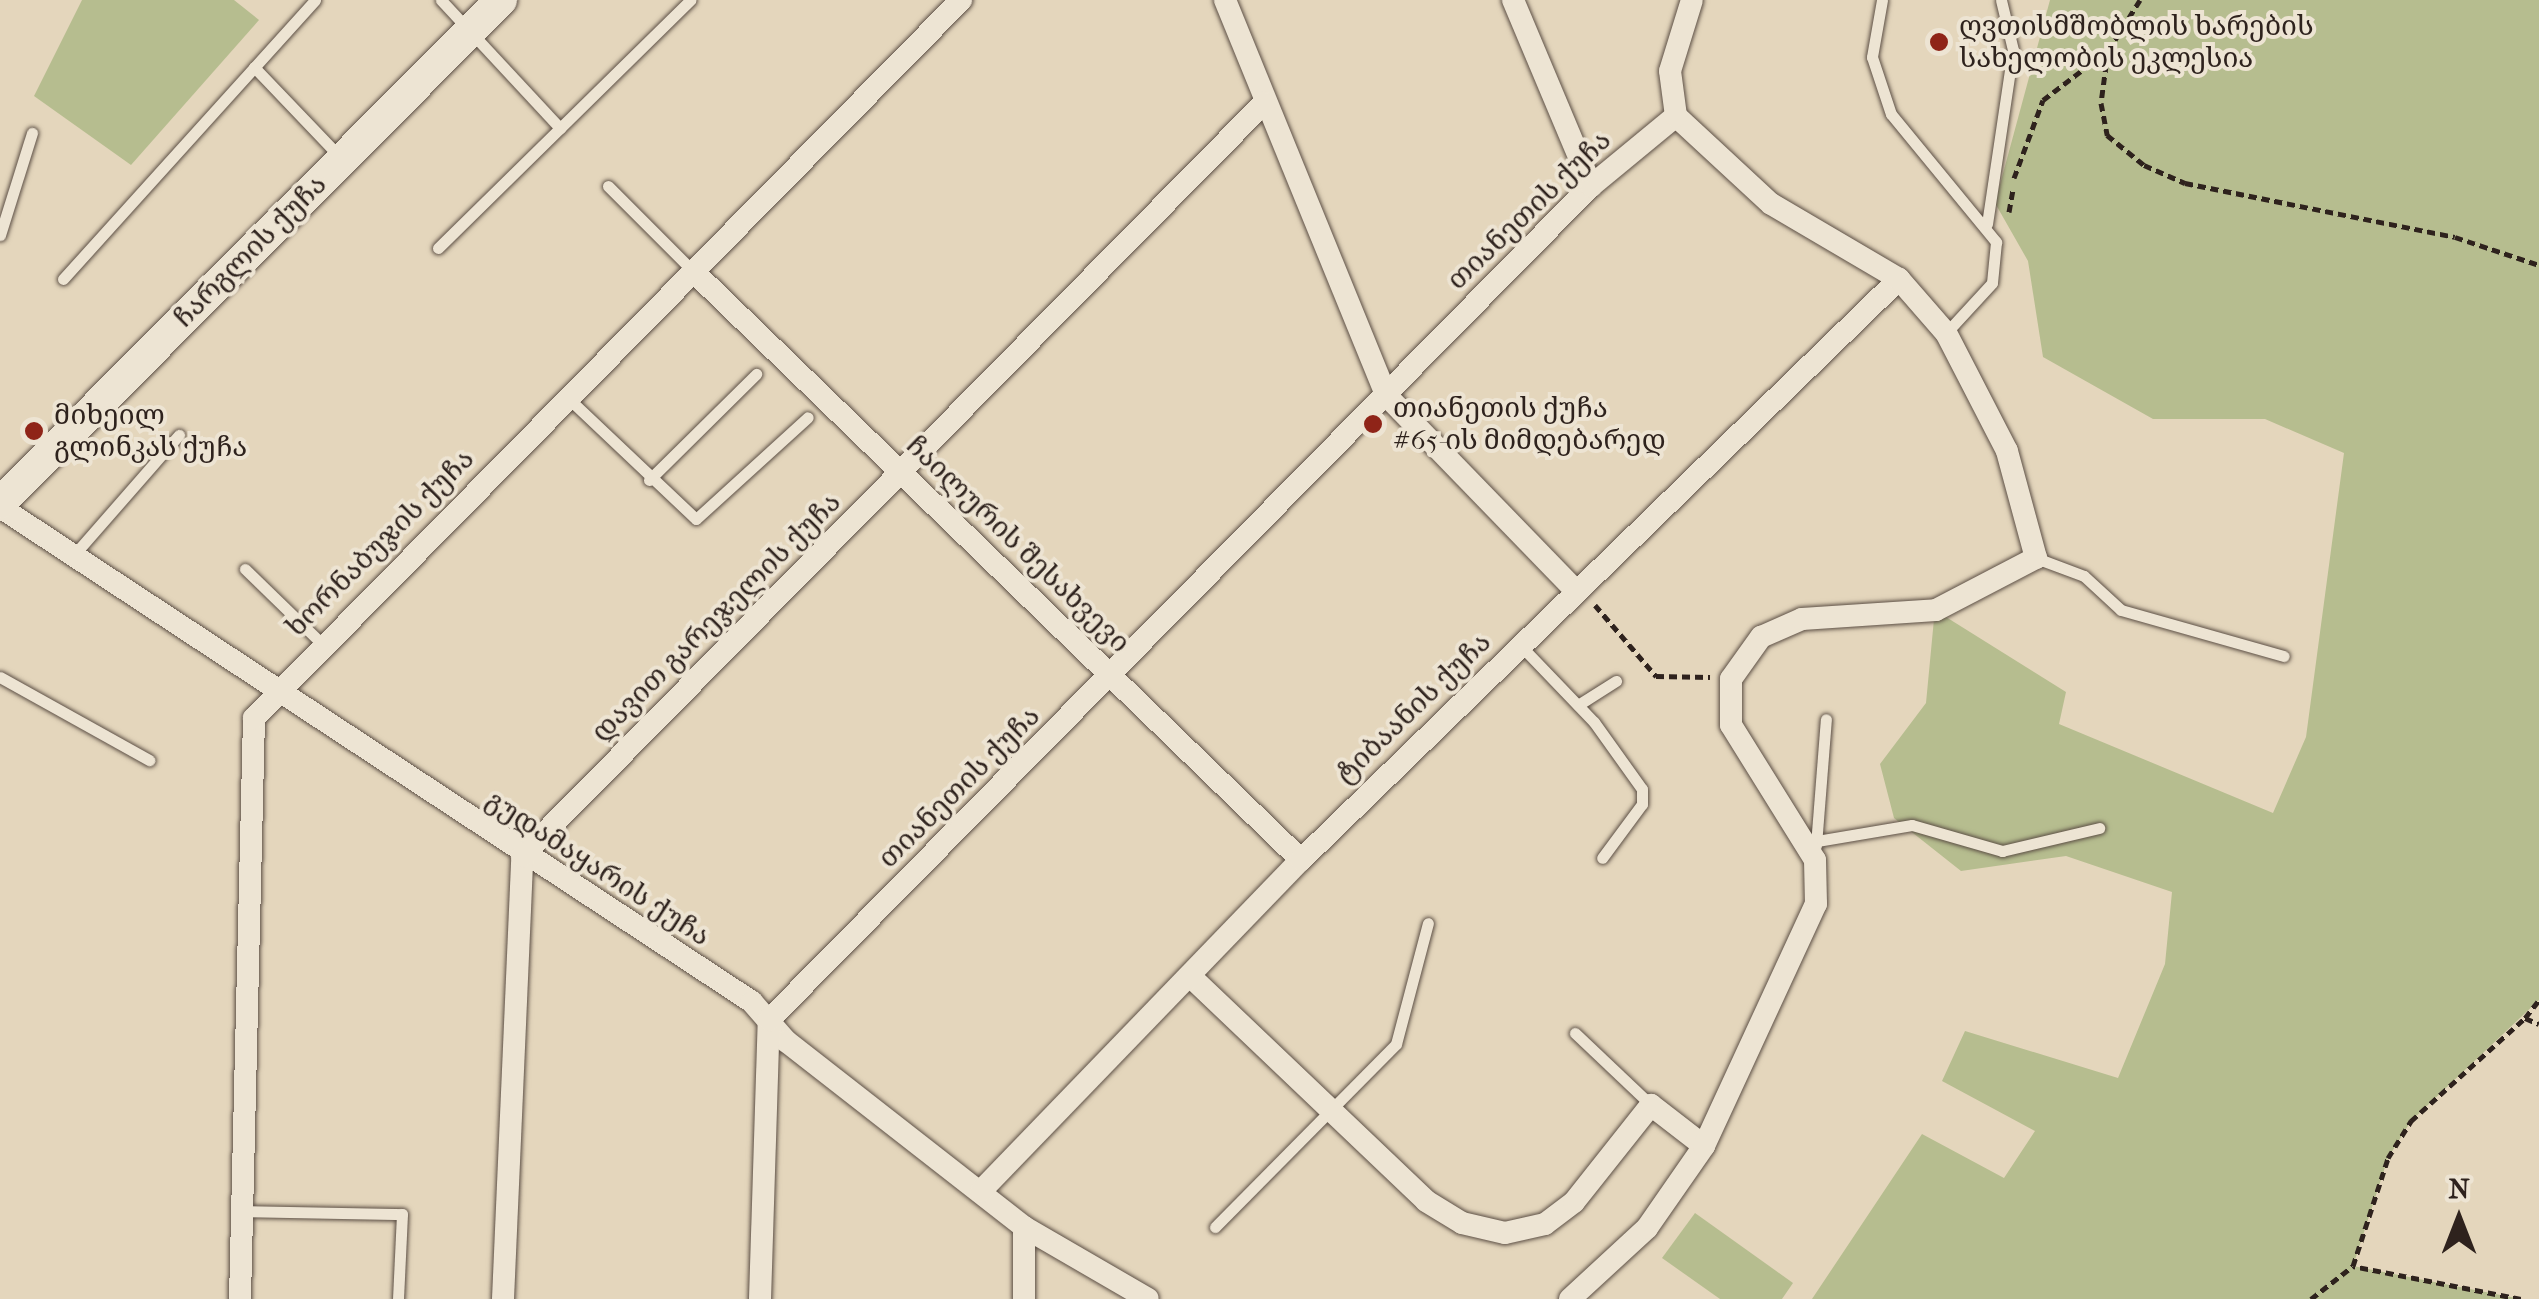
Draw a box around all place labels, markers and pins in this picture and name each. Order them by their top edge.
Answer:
place label: ღვთისმშობლის ხარების სახელობის ეკლესია [1959,9,2314,75]
marker: ღვთისმშობლის ხარების სახელობის ეკლესია [1928,31,1950,53]
place label: თიანეთის ქუჩა #65-ის მიმდებარედ [1393,391,1666,457]
place label: მიხეილ გლინკას ქუჩა [54,398,247,464]
marker: თიანეთის ქუჩა #65-ის მიმდებარედ [1362,413,1384,435]
marker: მიხეილ გლინკას ქუჩა [23,420,45,442]

